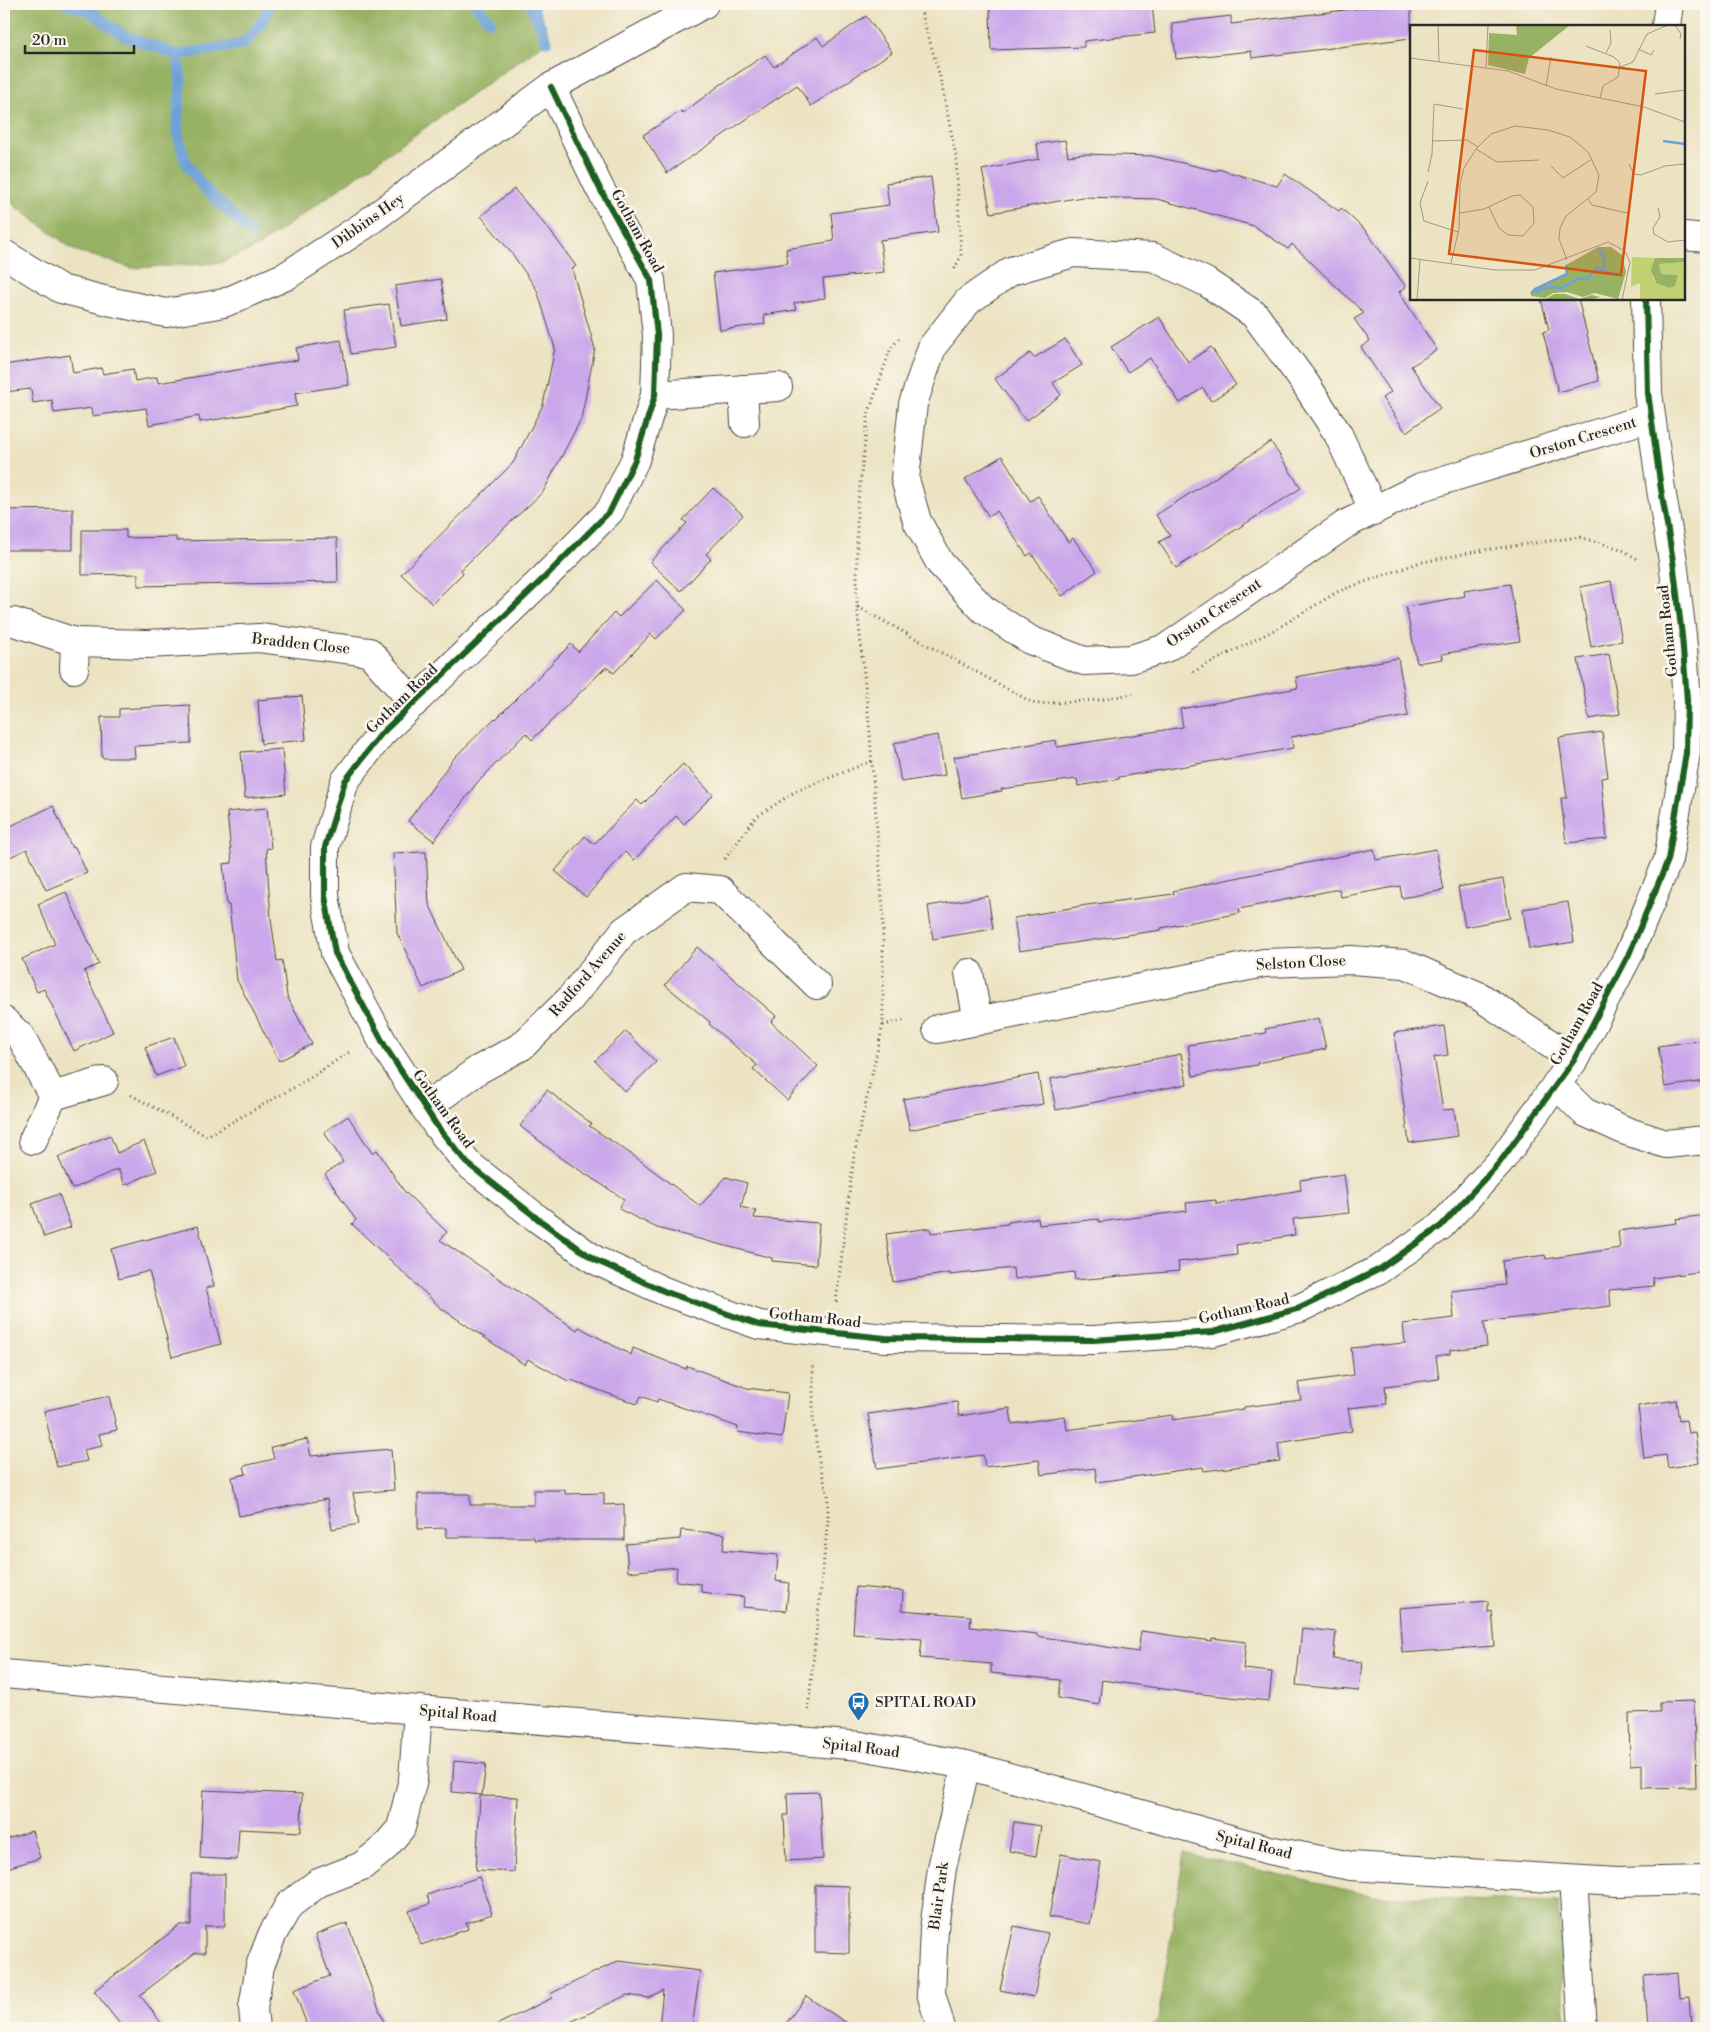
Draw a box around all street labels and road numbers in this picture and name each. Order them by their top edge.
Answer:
street label: Gotham Road [606,186,668,276]
street label: Dibbins Hey [328,189,408,253]
street label: Orston Crescent [1527,413,1639,463]
street label: Orston Crescent [1163,574,1266,652]
street label: Gotham Road [1654,584,1682,678]
street label: Bradden Close [250,629,351,659]
street label: Gotham Road [362,660,442,738]
street label: Radford Avenue [545,927,631,1021]
street label: Selston Close [1255,951,1347,975]
street label: Gotham Road [1546,979,1608,1069]
street label: Gotham Road [408,1066,478,1152]
street label: Gotham Road [1197,1289,1292,1329]
street label: Gotham Road [768,1304,862,1332]
street label: Spital Road [419,1701,498,1727]
street label: Spital Road [821,1734,901,1762]
street label: Spital Road [1214,1826,1294,1864]
street label: Blair Park [925,1860,953,1932]

